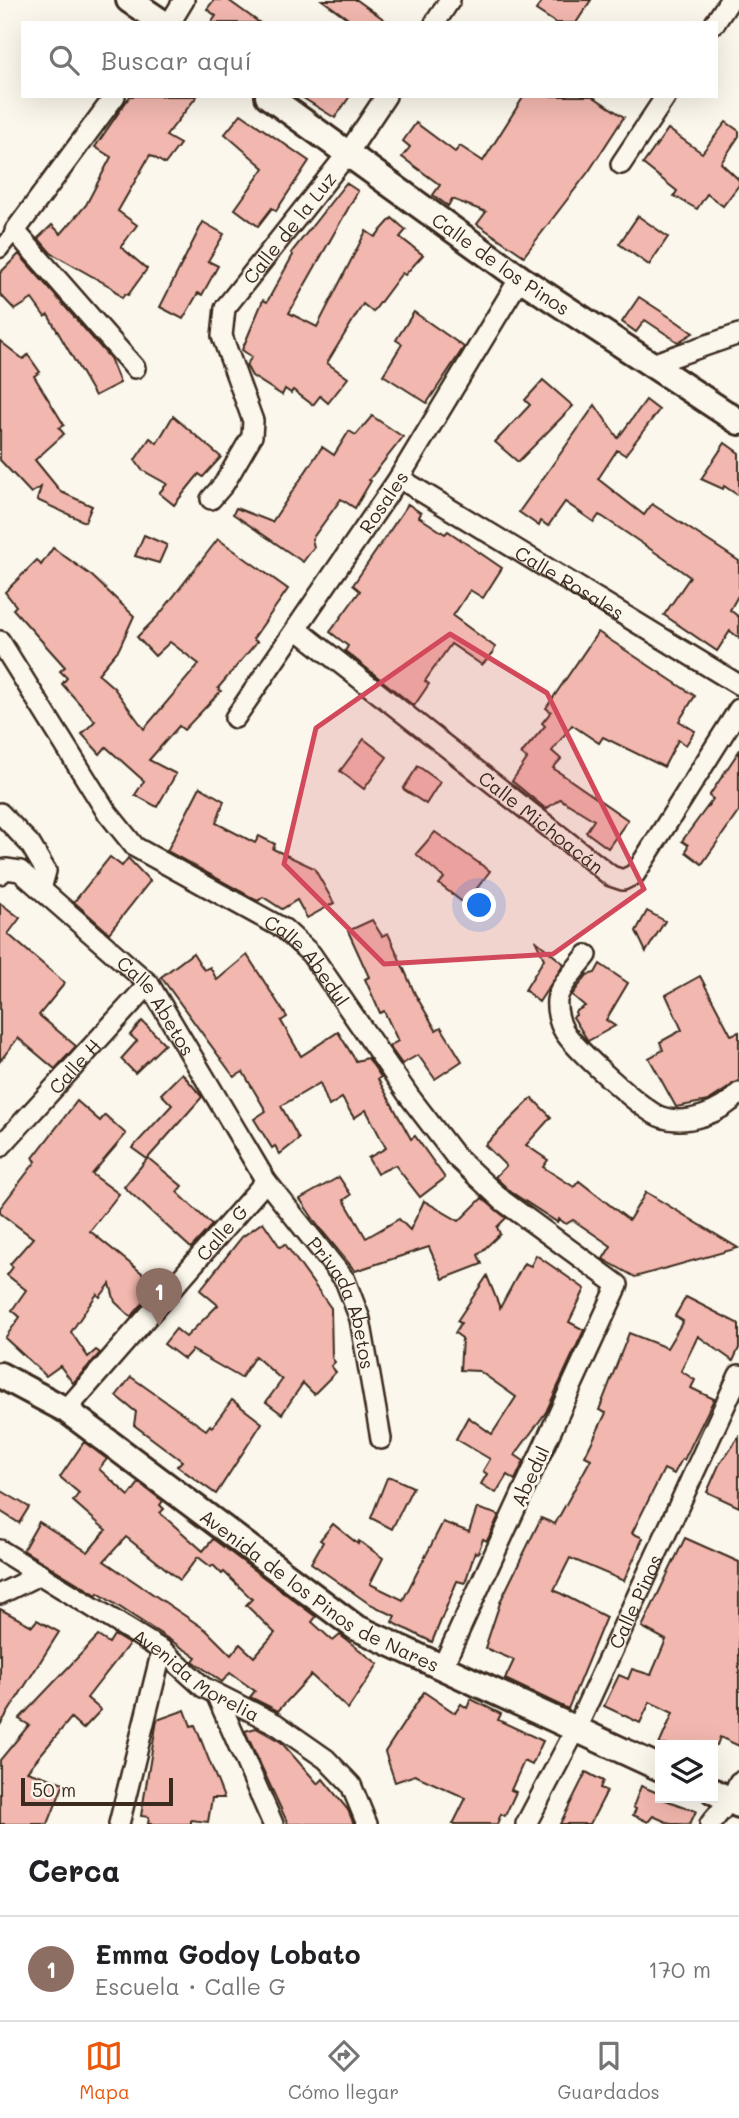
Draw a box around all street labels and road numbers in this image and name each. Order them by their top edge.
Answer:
street label: Calle de la Luz [237,166,341,289]
street label: Calle de los Pinos [427,206,575,320]
street label: Rosales [353,466,413,538]
street label: Calle Rosales [511,539,629,625]
street label: Calle Michoacán [474,765,609,878]
street label: Calle Abedul [260,908,355,1011]
street label: Calle Abetos [112,950,201,1060]
street label: Calle H [43,1033,106,1099]
street label: Calle G [190,1199,253,1266]
street label: Privada Abetos [302,1231,381,1371]
street label: Abedul [505,1442,555,1510]
street label: Avenida de los Pinos de Nares [196,1503,443,1677]
street label: Calle Pinos [602,1550,667,1652]
street label: Avenida Morelia [128,1622,264,1726]

